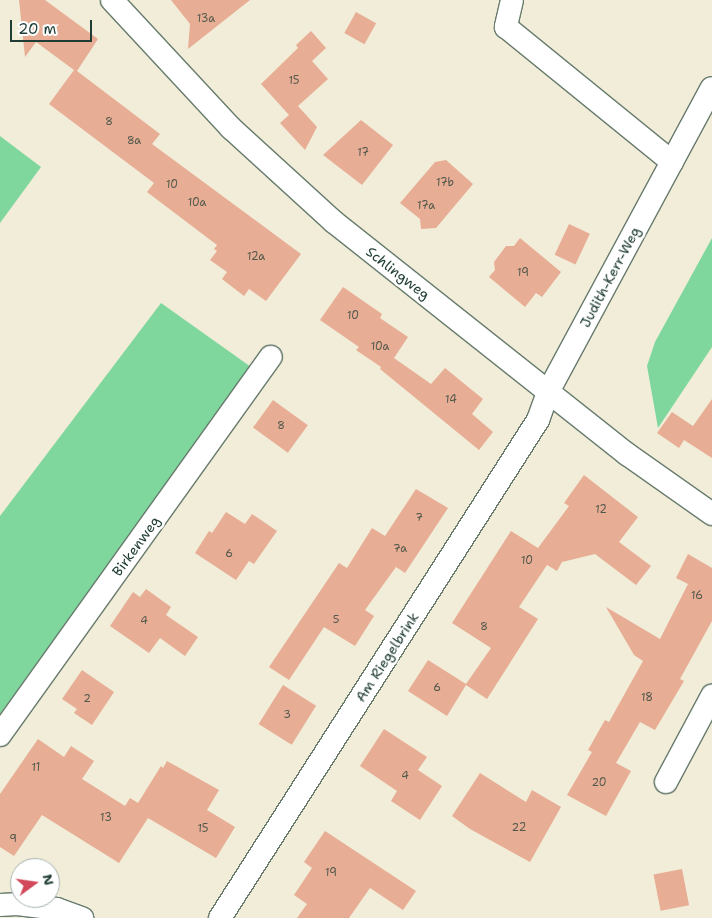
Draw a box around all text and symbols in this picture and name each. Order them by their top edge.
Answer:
scale bar [12,10,95,42]
house number: 13a [197,12,215,26]
text: 20 m [18,19,57,39]
house number: 15 [288,74,300,88]
house number: 8 [105,115,113,129]
house number: 8a [127,134,141,148]
house number: 17 [357,146,369,160]
house number: 17b [436,176,454,190]
house number: 10 [166,178,178,192]
house number: 10a [188,196,206,210]
house number: 17a [417,199,435,213]
street label: Judith-Kerr-Weg [576,224,644,330]
street label: Schlingweg [363,243,433,303]
house number: 12a [247,250,265,264]
house number: 19 [517,266,529,280]
house number: 10 [347,309,359,323]
house number: 10a [371,340,389,354]
house number: 14 [445,393,457,407]
house number: 8 [277,419,285,433]
house number: 12 [595,503,607,517]
house number: 7 [415,511,423,525]
street label: Birkenweg [109,513,163,579]
house number: 7a [393,542,407,556]
house number: 6 [225,547,233,561]
house number: 10 [521,554,533,568]
house number: 16 [691,589,703,603]
street label: Am Riegelbrink [352,609,422,705]
house number: 5 [333,613,339,627]
house number: 4 [140,614,148,628]
house number: 8 [480,620,488,634]
house number: 6 [433,681,441,695]
house number: 18 [641,691,653,705]
house number: 2 [83,692,91,706]
house number: 3 [283,708,291,722]
house number: 11 [32,761,40,775]
house number: 4 [401,769,409,783]
house number: 20 [591,776,607,790]
house number: 13 [100,811,112,825]
house number: 22 [512,821,526,835]
house number: 15 [197,822,209,836]
house number: 9 [9,832,17,846]
north arrow [10,858,60,908]
house number: 19 [325,866,337,880]
text: N [39,872,59,887]

